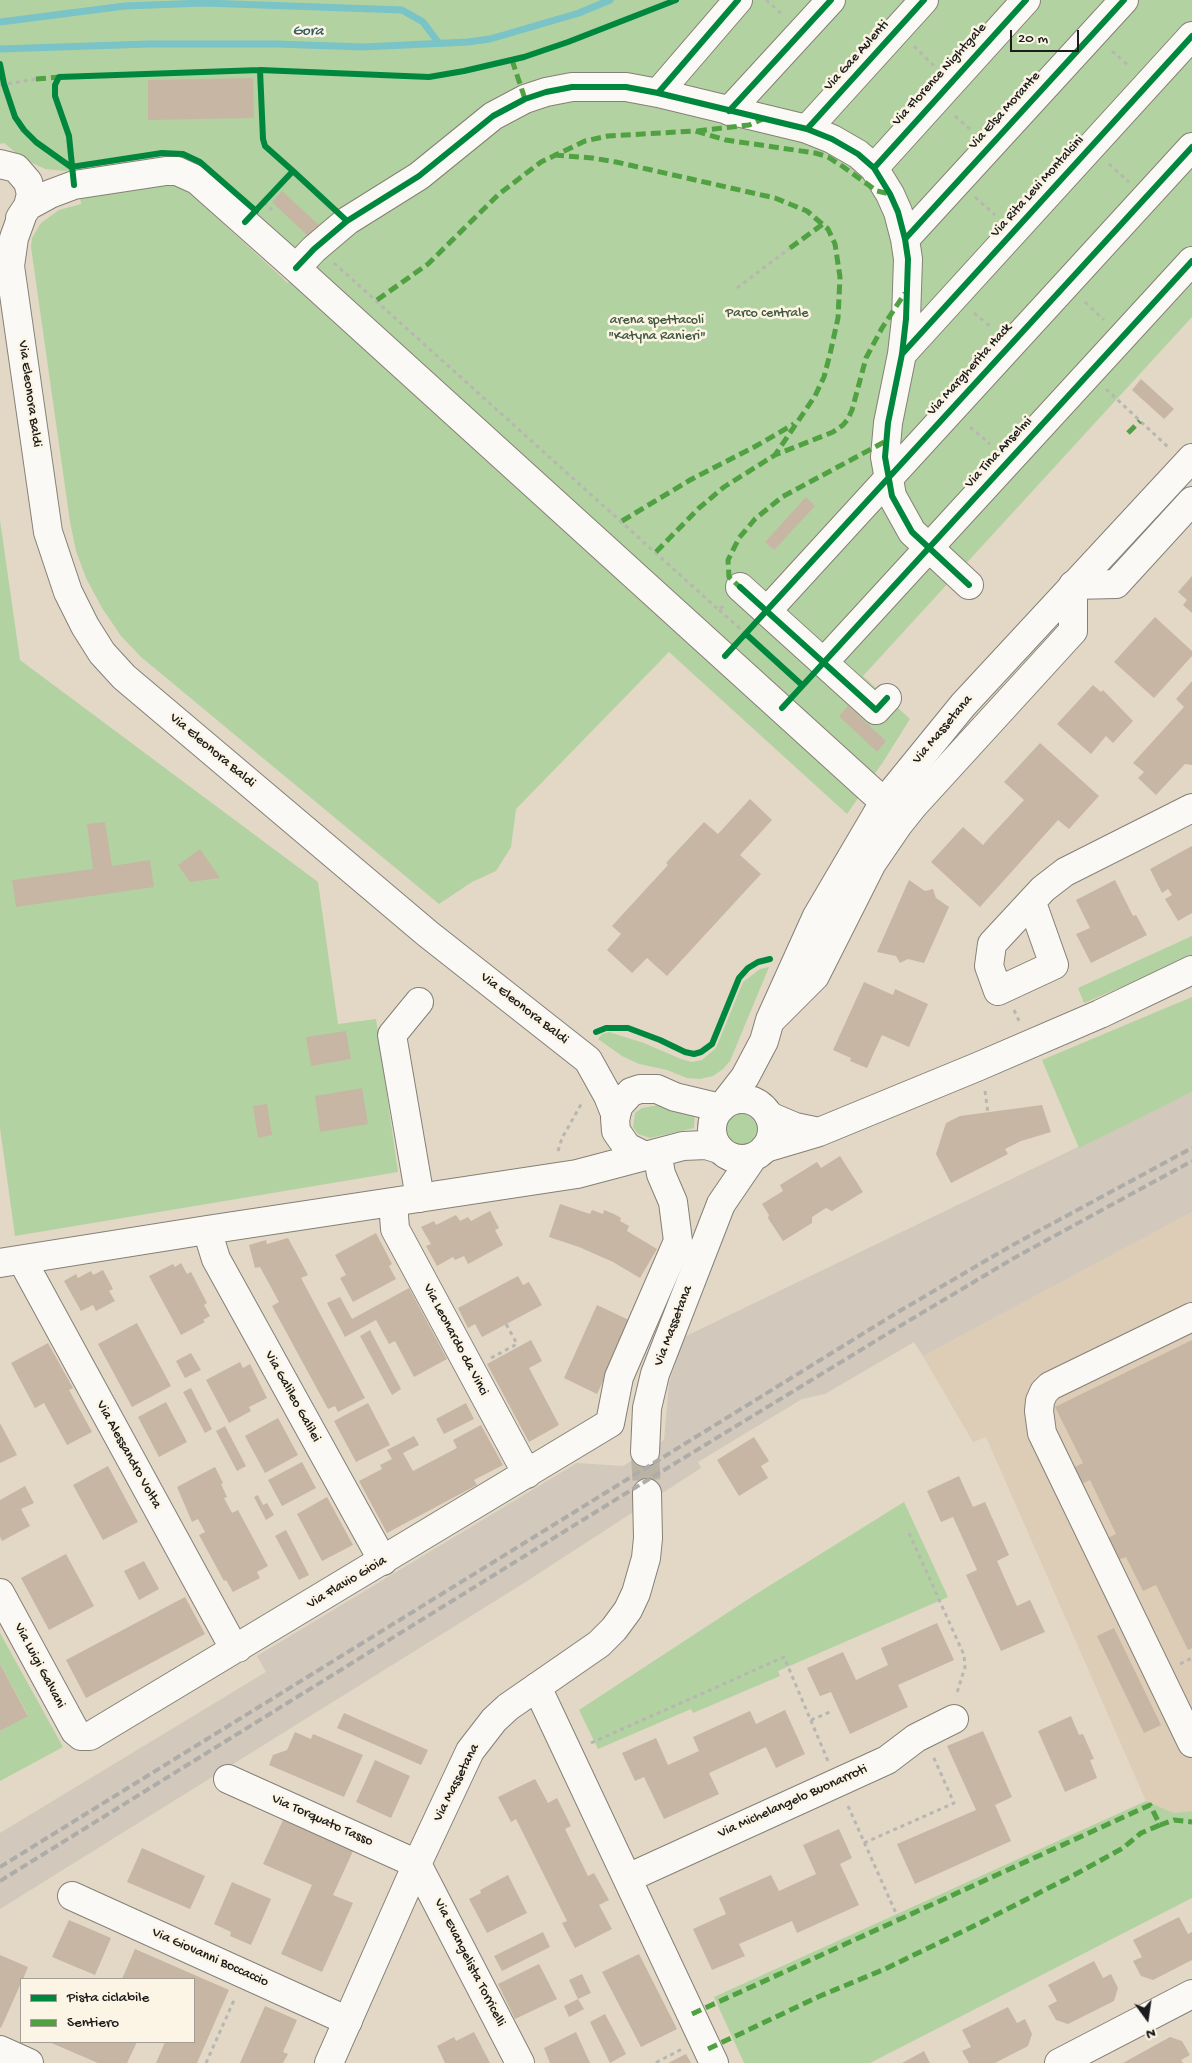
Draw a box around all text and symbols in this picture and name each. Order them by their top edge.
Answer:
street label: Via Gae Aulenti [821,17,893,95]
street label: Via Florence Nightgale [889,20,991,130]
scale bar [1012,20,1081,52]
water label: Gora [292,23,324,41]
text: 20 m [1018,30,1048,48]
street label: Via Elsa Morante [966,68,1044,154]
street label: Via Rita Levi Montalcini [988,132,1088,242]
park label: Parco centrale [725,306,809,322]
park label: arena spettacoli "Katyna Ranieri" [608,313,706,346]
street label: Via Margherita Hack [924,320,1016,420]
street label: Via Eleonora Baldi [13,340,45,448]
street label: Via Tina Anselmi [962,414,1036,492]
street label: Via Massetana [909,692,977,768]
street label: Via Eleonora Baldi [165,710,259,792]
street label: Via Eleonora Baldi [477,969,571,1049]
street label: Via Leonardo da Vinci [418,1281,492,1399]
street label: Via Massetana [651,1283,697,1369]
street label: Via Galileo Galilei [260,1349,324,1445]
street label: Via Alessandro Volta [91,1398,165,1512]
street label: Via Flavio Gioia [304,1553,390,1613]
street label: Via Luigi Galvani [9,1620,69,1712]
street label: Via Massetana [430,1741,484,1825]
street label: Via Michelangelo Buonarroti [716,1761,870,1843]
street label: Via Torquato Tasso [269,1791,375,1851]
street label: Via Evangelista Torricelli [429,1896,509,2030]
street label: Via Giovanni Boccaccio [149,1925,271,1991]
legend [20,1978,195,2043]
text: Pista ciclabile [67,1989,149,2007]
north arrow [1122,1993,1172,2043]
text: Sentiero [67,2014,119,2032]
text: N [1144,2024,1157,2042]

